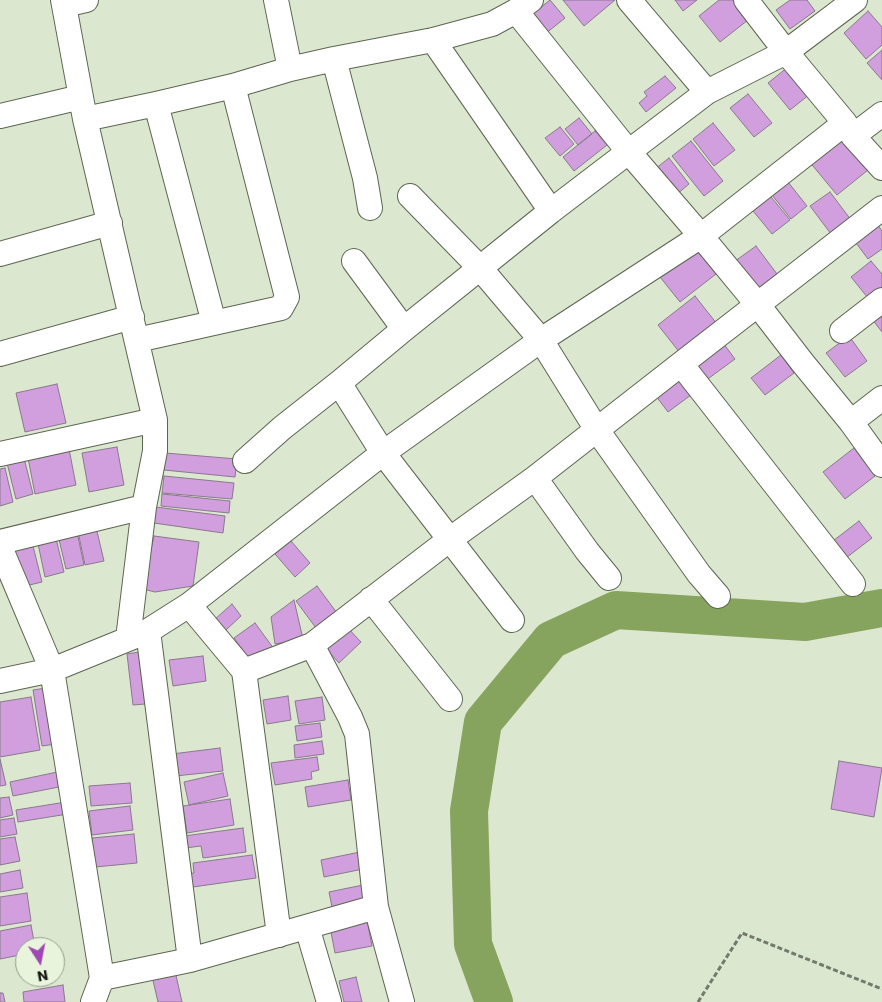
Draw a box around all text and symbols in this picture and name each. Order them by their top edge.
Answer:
north arrow [15,937,65,987]
text: N [36,965,50,987]

